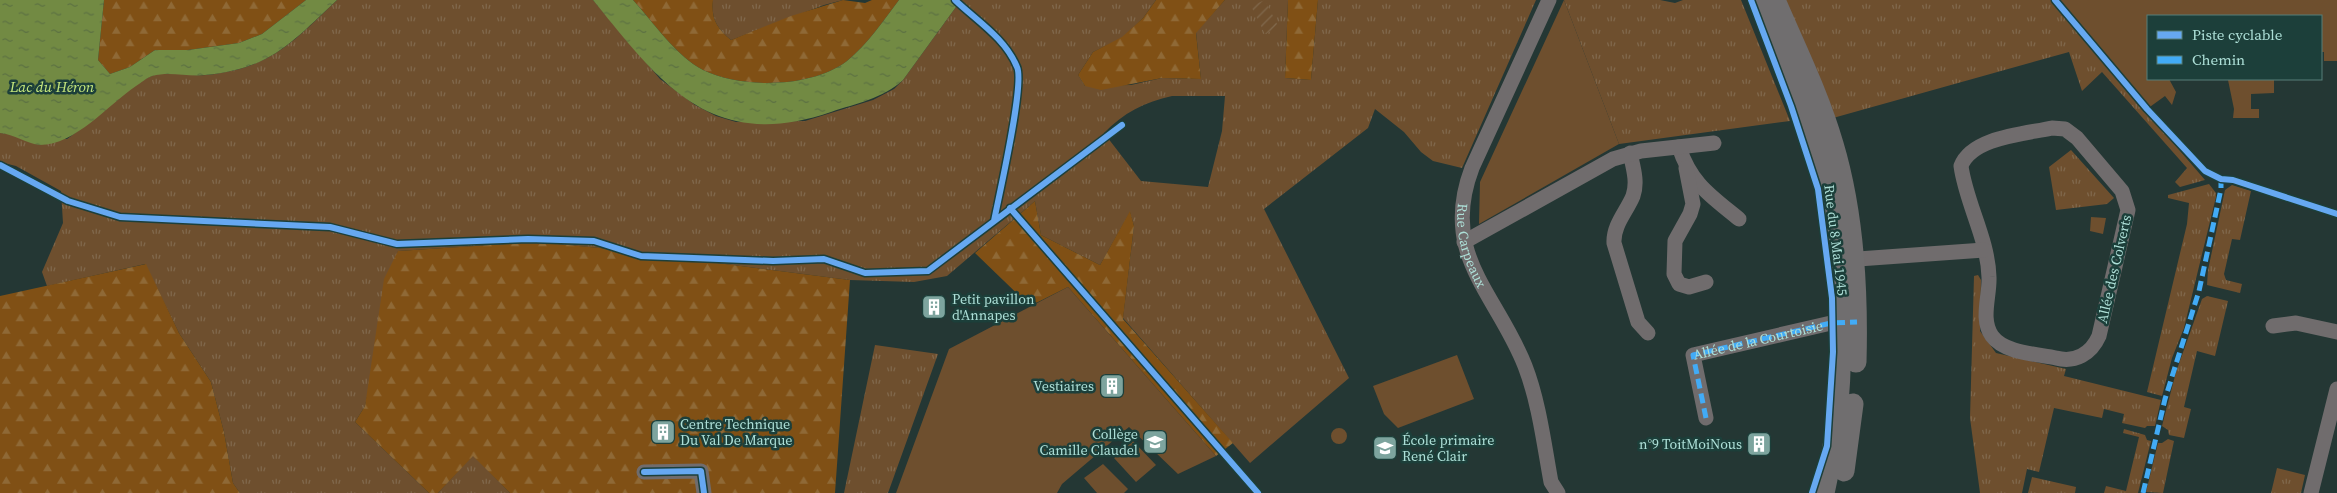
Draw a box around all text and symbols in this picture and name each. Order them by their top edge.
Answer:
legend [2147,15,2322,80]
text: Piste cyclable [2192,24,2283,45]
text: Chemin [2192,49,2245,70]
water label: Lac du Héron [9,76,95,97]
street label: Rue du 8 Mai 1945 [1819,183,1853,297]
street label: Rue Carpeaux [1452,203,1492,292]
street label: Allée des Colverts [2092,213,2136,325]
place label: Petit pavillon d'Annapes [952,289,1035,325]
building icon: Petit pavillon d'Annapes [921,294,947,320]
street label: Allée de la Courtoisie [1691,315,1825,365]
building icon: Vestiaires [1099,373,1125,399]
place label: Vestiaires [1033,376,1094,396]
place label: Centre Technique Du Val De Marque [680,414,792,450]
building icon: Centre Technique Du Val De Marque [650,419,676,445]
place label: Collège Camille Claudel [1039,424,1138,460]
school or university icon: Collège Camille Claudel [1142,429,1168,455]
place label: École primaire René Clair [1402,430,1494,466]
building icon: n°9 ToitMoiNous [1746,431,1772,457]
place label: n°9 ToitMoiNous [1639,434,1742,454]
school or university icon: École primaire René Clair [1372,435,1398,461]

